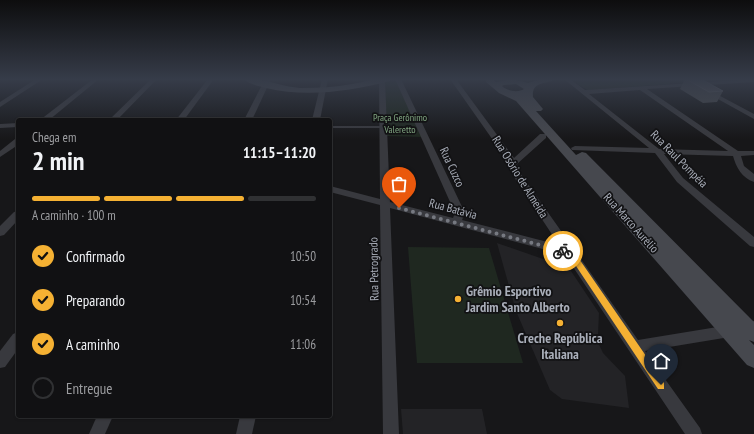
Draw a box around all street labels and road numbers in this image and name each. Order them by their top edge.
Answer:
street label: Rua Raul Pompéia [648,127,711,191]
street label: Rua Osório de Almeida [489,133,552,221]
street label: Rua Cuzco [437,144,468,189]
street label: Rua Marco Aurélio [601,190,662,256]
street label: Rua Batávia [428,195,479,222]
street label: Rua Petrogrado [365,237,382,301]

